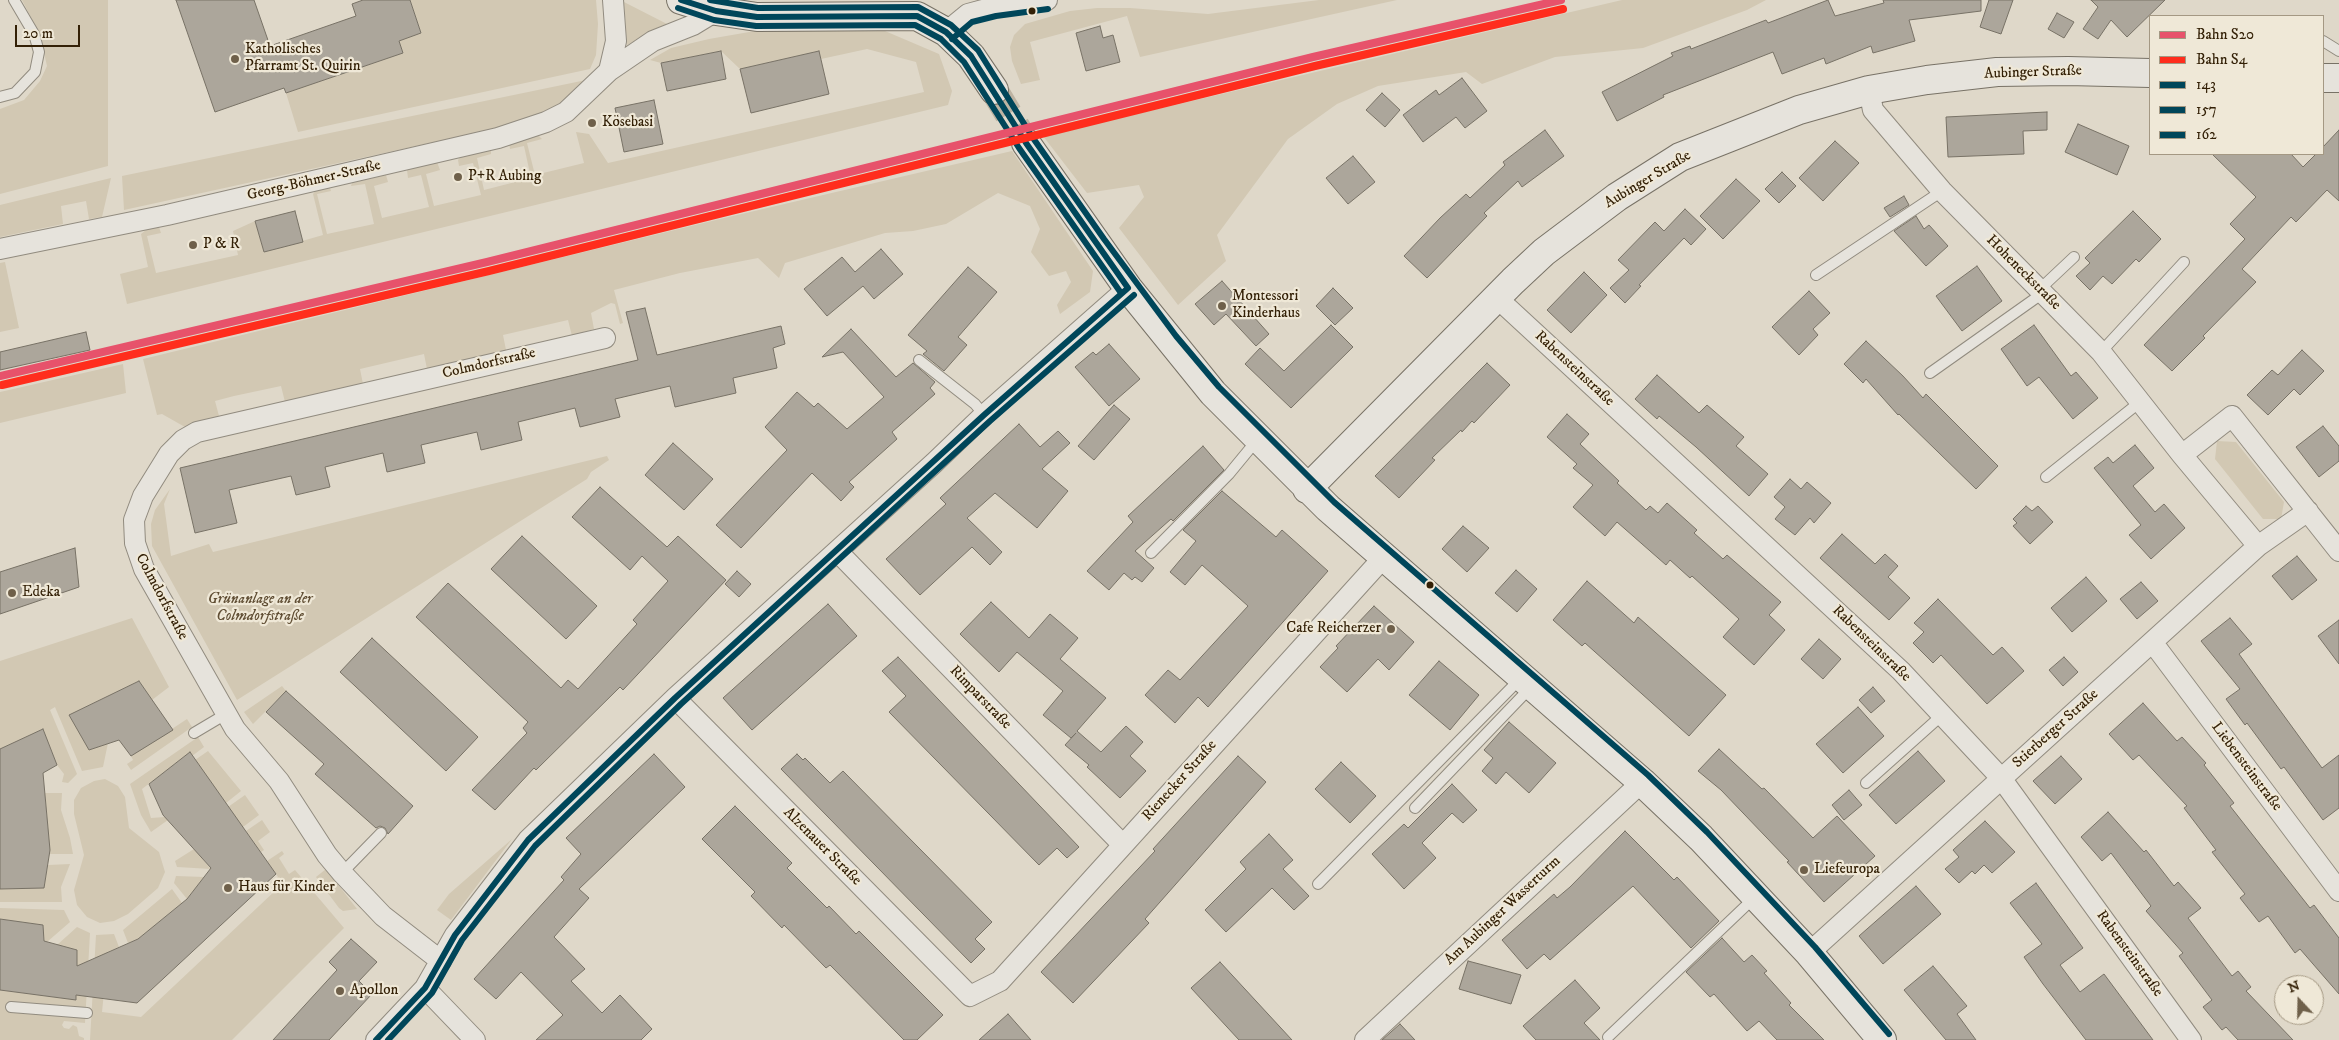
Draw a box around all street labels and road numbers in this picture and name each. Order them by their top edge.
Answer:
street label: Aubinger Straße [1984,62,2082,84]
street label: Aubinger Straße [1601,147,1695,213]
street label: Georg-Böhmer-Straße [245,157,383,205]
street label: Hoheneckstraße [1982,232,2064,314]
street label: Rabensteinstraße [1530,328,1618,410]
street label: Colmdorfstraße [441,345,537,383]
street label: Colmdorfstraße [131,551,191,643]
street label: Rabensteinstraße [1828,602,1914,686]
street label: Rimparstraße [945,662,1015,734]
street label: Stierberger Straße [2009,686,2103,772]
street label: Liebensteinstraße [2207,719,2285,815]
street label: Rienecker Straße [1139,737,1221,825]
street label: Alzenauer Straße [779,804,865,890]
street label: Am Aubinger Wasserturm [1441,853,1565,969]
street label: Rabensteinstraße [2092,907,2166,1001]

